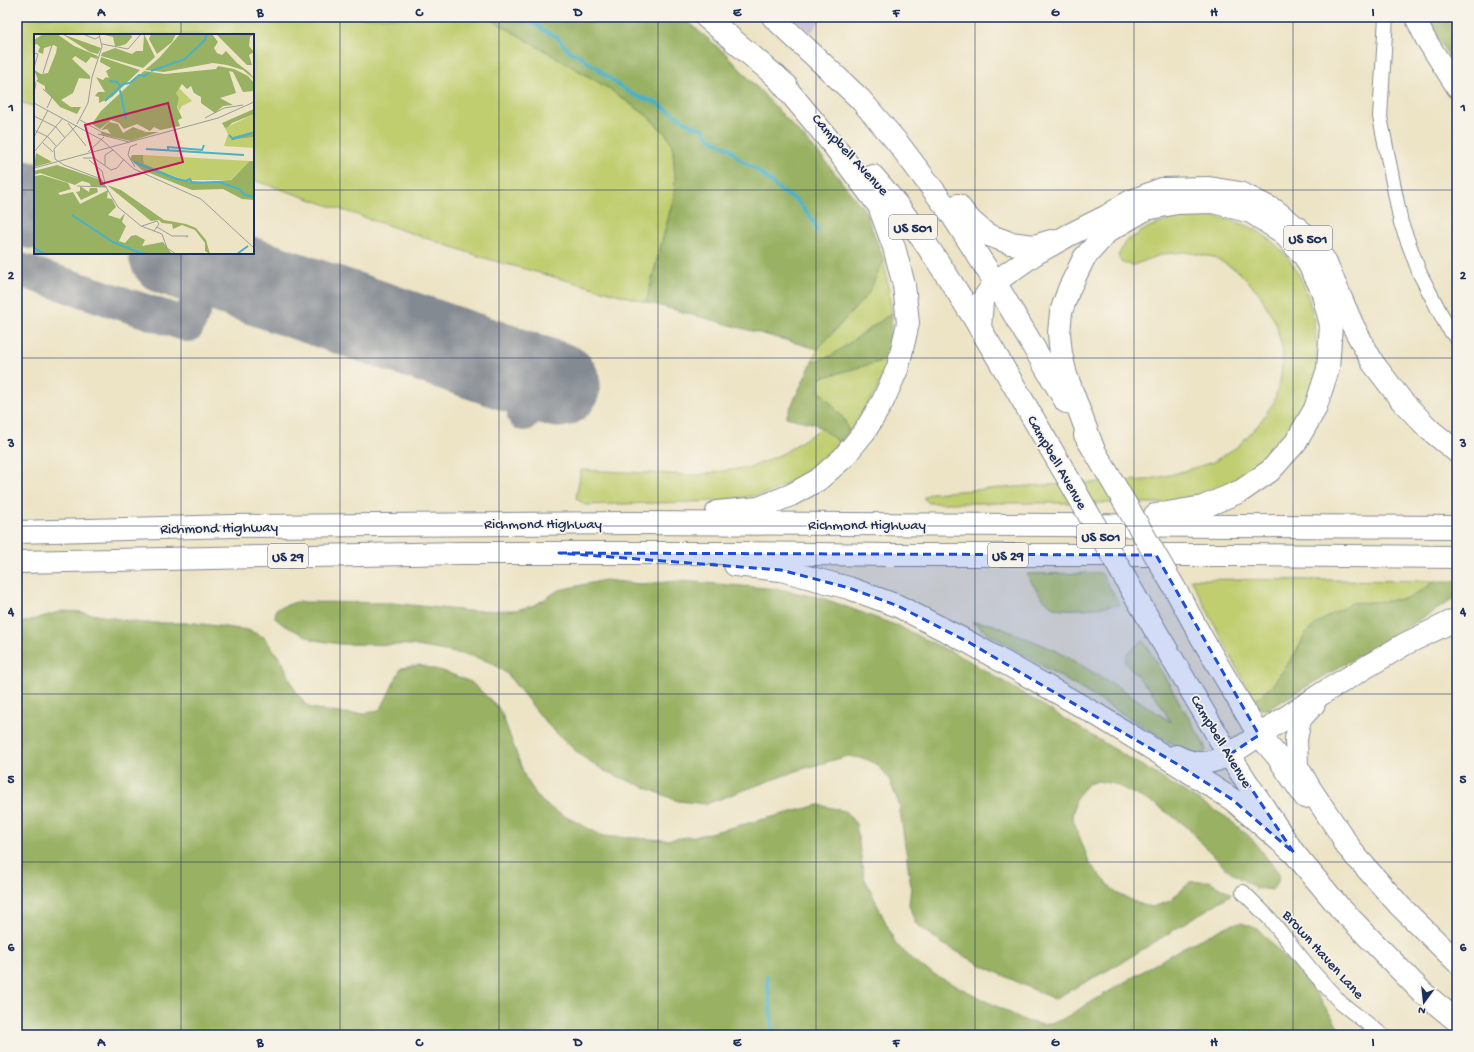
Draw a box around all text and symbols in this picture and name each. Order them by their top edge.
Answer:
text: A [96,6,106,21]
text: B [256,6,265,21]
text: C [414,6,424,21]
text: D [573,6,583,21]
text: E [733,6,742,21]
text: F [892,6,901,21]
text: G [1051,6,1060,21]
text: H [1210,6,1218,21]
text: I [1371,6,1375,21]
inset map [34,34,254,254]
text: 1 [7,101,14,116]
text: 1 [1459,101,1466,116]
street label: Campbell Avenue [807,111,892,200]
road number: US 501 [889,215,937,239]
road number: US 501 [1284,226,1332,250]
text: 2 [8,269,15,284]
text: 2 [1460,269,1467,284]
street label: Campbell Avenue [1022,413,1091,513]
text: 3 [7,437,15,452]
text: 3 [1459,437,1467,452]
street label: Richmond Highway [484,516,603,534]
street label: Richmond Highway [808,517,927,535]
street label: Richmond Highway [160,519,279,539]
road number: US 501 [1077,524,1125,548]
road number: US 29 [988,543,1028,567]
road number: US 29 [268,544,308,568]
text: 4 [7,605,15,620]
text: 4 [1459,605,1467,620]
street label: Campbell Avenue [1185,692,1255,792]
text: 5 [8,773,15,788]
text: 5 [1460,773,1467,788]
street label: Brown Haven Lane [1277,906,1367,1004]
text: 6 [8,941,15,956]
text: 6 [1460,941,1467,956]
north arrow [1404,982,1444,1022]
text: N [1417,1003,1427,1016]
text: A [96,1036,106,1051]
text: B [256,1036,265,1051]
text: C [414,1036,424,1051]
text: D [573,1036,583,1051]
text: E [733,1036,742,1051]
text: F [892,1036,901,1051]
text: G [1051,1036,1060,1051]
text: H [1210,1036,1218,1051]
text: I [1371,1036,1375,1051]

